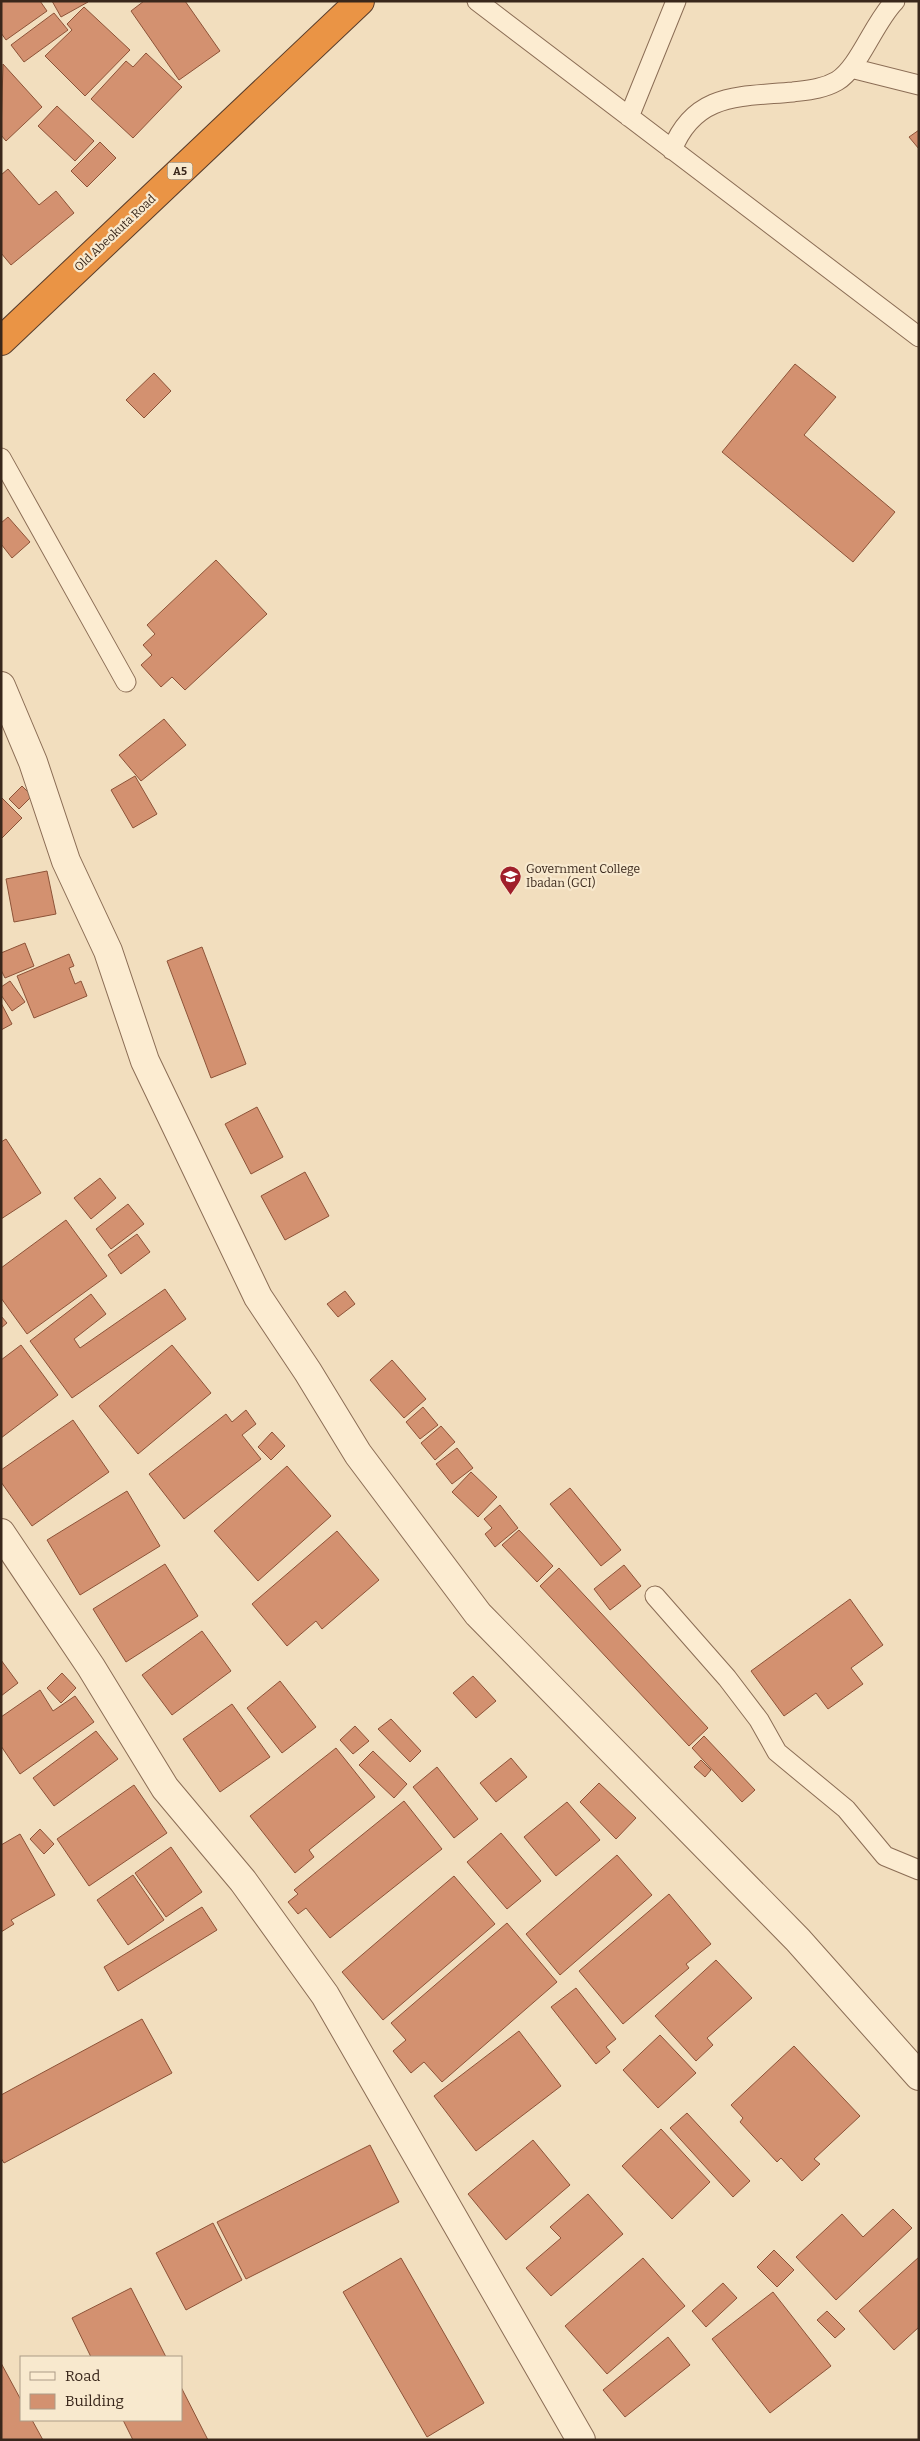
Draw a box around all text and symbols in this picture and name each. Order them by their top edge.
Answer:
road number: A5 [168,162,192,180]
street label: Old Abeokuta Road [71,192,159,274]
place label: Government College Ibadan (GCI) [526,862,640,890]
school or university icon: Government College Ibadan (GCI) [498,864,522,895]
legend [20,2356,182,2421]
text: Road [65,2367,100,2385]
text: Building [65,2392,124,2410]

